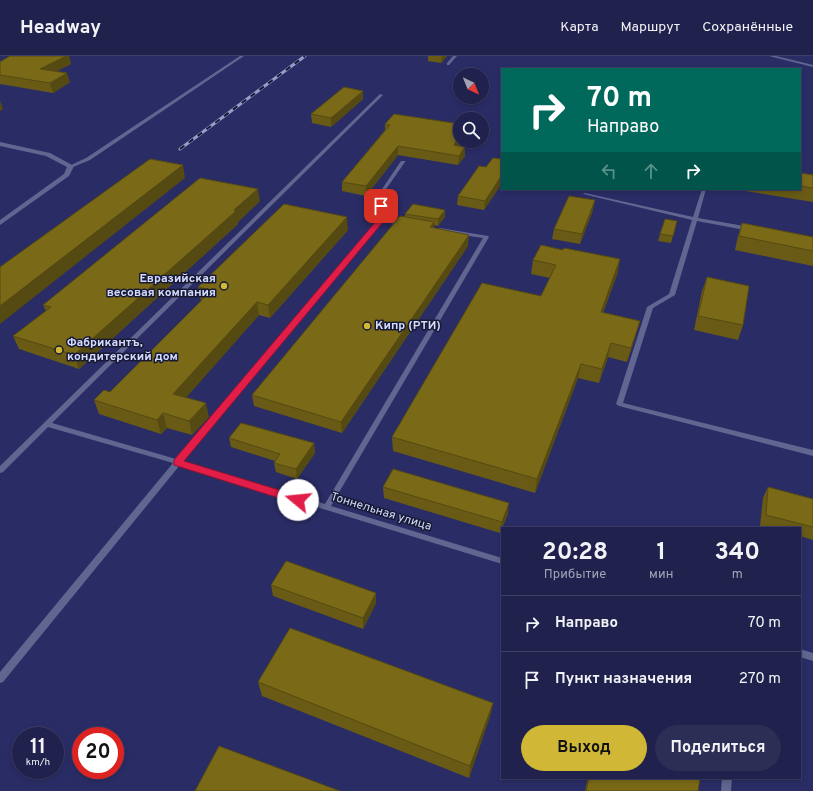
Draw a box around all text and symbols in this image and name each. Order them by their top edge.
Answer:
text: Headway [20,16,101,40]
text: Карта [560,19,599,36]
text: Маршрут [621,19,680,36]
text: Сохранённые [702,19,793,36]
north arrow [453,68,489,104]
map controls [453,68,489,148]
text: 70 m [587,81,652,117]
icon: right [521,84,573,136]
button: search [453,112,489,148]
text: Направо [587,116,659,139]
icon: left [598,160,620,182]
icon: ahead [640,160,662,182]
icon: right [682,160,704,182]
pin [364,189,398,223]
icon: arrive [370,195,392,217]
place label: Евразийская весовая компания [107,271,216,301]
marker: Евразийская весовая компания [219,281,229,291]
place label: Кипр (РТИ) [375,318,441,334]
marker: Кипр (РТИ) [362,321,372,331]
place label: Фабрикантъ, кондитерский дом [67,335,178,365]
marker: Фабрикантъ, кондитерский дом [54,345,64,355]
position arrow [277,479,319,521]
street label: Тоннельная улица [329,489,433,535]
text: 20:28 [542,538,608,568]
text: 1 [656,538,666,568]
text: 340 [714,538,760,568]
text: Прибытие [544,567,606,583]
text: мин [649,567,673,583]
text: m [732,567,743,583]
icon: right [521,613,543,635]
text: Направо [555,614,618,633]
text: 70 m [748,614,781,633]
icon: arrive [521,669,543,691]
text: Пункт назначения [555,670,692,689]
text: 270 m [739,670,781,689]
button: Выход [521,725,647,771]
button: Поделиться [655,725,781,771]
speed limit sign: 20 [72,727,124,779]
text: 11 [30,735,46,761]
text: km/h [26,756,50,769]

